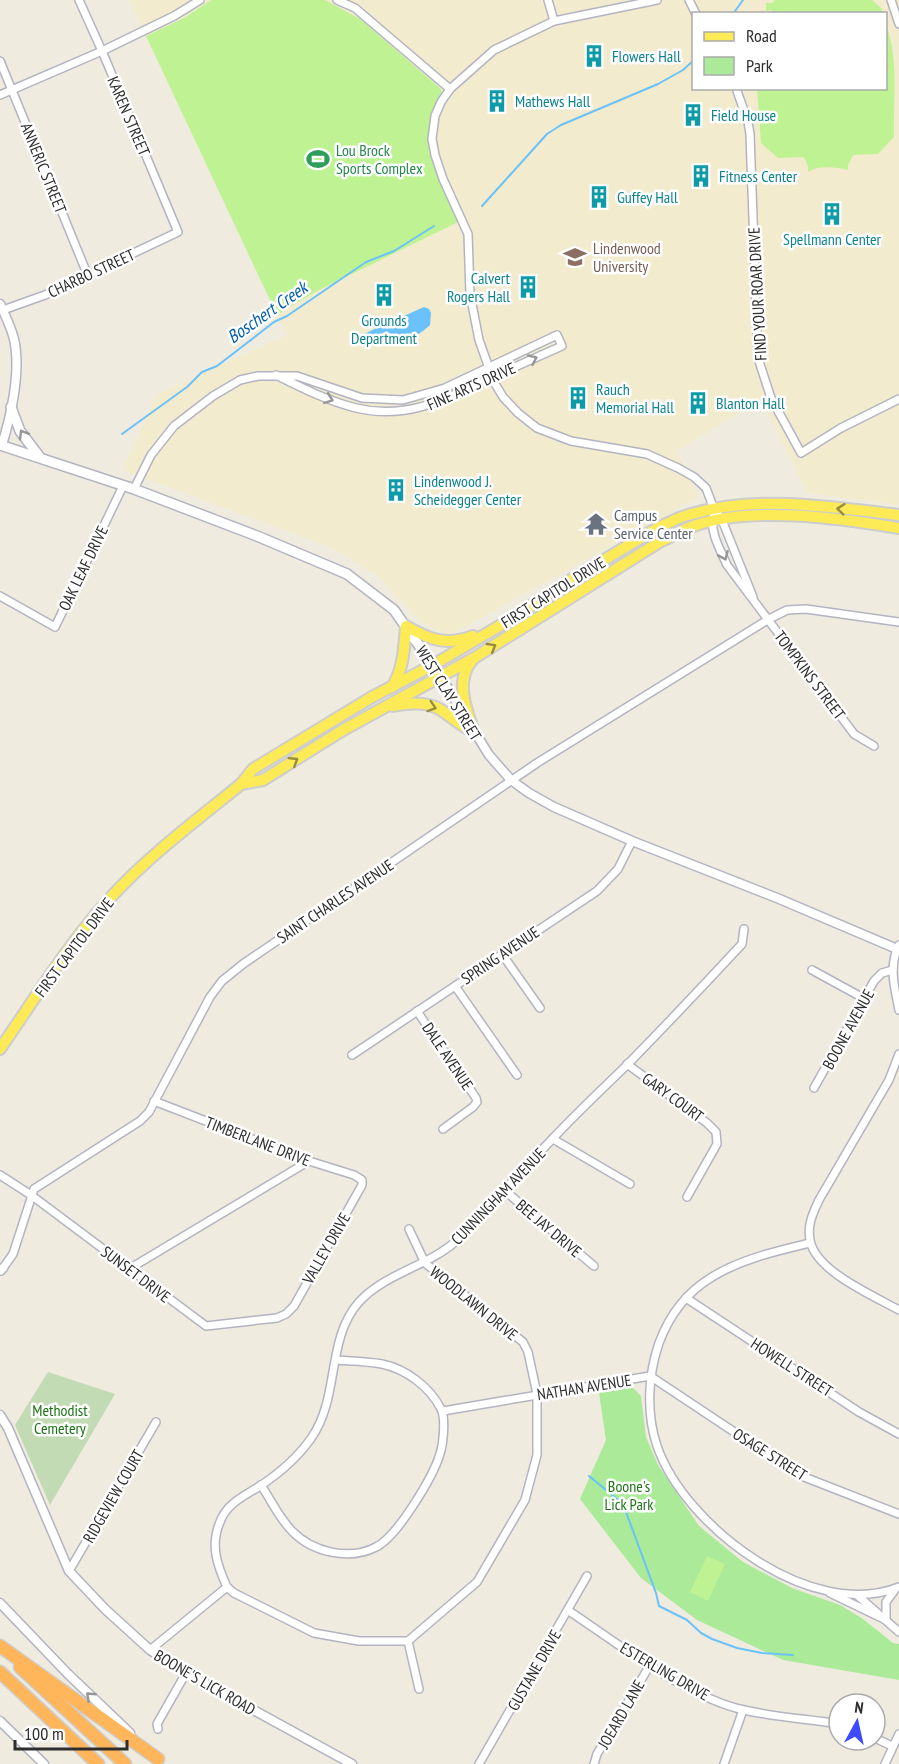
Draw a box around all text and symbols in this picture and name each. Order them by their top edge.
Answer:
legend [692,12,887,90]
text: Road [746,24,777,47]
building icon: Flowers Hall [581,43,607,69]
place label: Flowers Hall [612,46,681,66]
text: Park [746,54,773,77]
street label: KAREN STREET [103,73,155,159]
building icon: Mathews Hall [484,88,510,114]
place label: Mathews Hall [515,91,590,111]
building icon: Field House [680,102,706,128]
place label: Field House [711,105,776,125]
street label: ANNERIC STREET [17,120,71,216]
place label: Lou Brock Sports Complex [336,140,423,178]
sports icon: Lou Brock Sports Complex [305,146,331,172]
building icon: Fitness Center [688,163,714,189]
place label: Fitness Center [719,166,798,186]
building icon: Guffey Hall [586,184,612,210]
place label: Guffey Hall [617,187,678,207]
building icon: Spellmann Center [819,201,845,227]
street label: FIND YOUR ROAR DRIVE [744,227,770,361]
place label: Spellmann Center [783,229,882,249]
place label: Lindenwood University [593,238,661,276]
street label: CHARBO STREET [44,244,138,302]
school or university icon: Lindenwood University [562,244,588,270]
place label: Calvert Rogers Hall [447,268,511,306]
building icon: Calvert Rogers Hall [515,274,541,300]
water label: Boschert Creek [222,275,313,348]
building icon: Grounds Department [371,282,397,308]
place label: Grounds Department [351,310,418,348]
one-way arrow [526,354,537,366]
street label: FINE ARTS DRIVE [424,358,518,414]
place label: Rauch Memorial Hall [596,379,674,417]
building icon: Rauch Memorial Hall [565,385,591,411]
building icon: Blanton Hall [685,390,711,416]
one-way arrow [323,392,334,404]
place label: Blanton Hall [716,393,785,413]
one-way arrow [19,430,30,440]
place label: Lindenwood J. Scheidegger Center [414,471,522,509]
building icon: Lindenwood J. Scheidegger Center [383,477,409,503]
one-way arrow [836,503,845,516]
place label: Campus Service Center [614,505,693,543]
temple icon: Campus Service Center [583,511,609,537]
street label: OAK LEAF DRIVE [54,522,112,614]
one-way arrow [717,550,729,561]
street label: FIRST CAPITOL DRIVE [497,552,609,632]
street label: TOMPKINS STREET [770,627,850,723]
street label: WEST CLAY STREET [412,642,486,744]
one-way arrow [486,643,496,655]
one-way arrow [426,700,436,713]
one-way arrow [287,757,298,768]
street label: SAINT CHARLES AVENUE [273,855,397,947]
street label: FIRST CAPITOL DRIVE [30,893,118,1001]
street label: SPRING AVENUE [457,921,543,988]
street label: BOONE AVENUE [818,985,878,1073]
street label: DALE AVENUE [418,1018,478,1094]
street label: GARY COURT [638,1068,708,1126]
street label: TIMBERLANE DRIVE [203,1112,313,1170]
street label: CUNNINGHAM AVENUE [447,1143,550,1249]
street label: BEE JAY DRIVE [512,1195,586,1261]
street label: VALLEY DRIVE [297,1209,354,1288]
street label: SUNSET DRIVE [97,1241,175,1307]
street label: WOODLAWN DRIVE [426,1262,522,1345]
street label: HOWELL STREET [747,1333,837,1401]
street label: NATHAN AVENUE [535,1370,633,1404]
park label: Methodist Cemetery [32,1400,88,1438]
street label: OSAGE STREET [729,1423,811,1485]
street label: RIDGEVIEW COURT [78,1446,148,1546]
park label: Boone's Lick Park [605,1476,654,1514]
street label: GUSTANE DRIVE [503,1626,565,1714]
street label: ESTERLING DRIVE [617,1637,713,1705]
street label: BOONE'S LICK ROAD [151,1645,259,1719]
street label: JOEARD LANE [593,1676,649,1753]
one-way arrow [86,1692,97,1703]
north arrow [827,1692,887,1752]
text: N [853,1697,865,1718]
scale bar [15,1713,128,1751]
text: 100 m [24,1722,64,1745]

